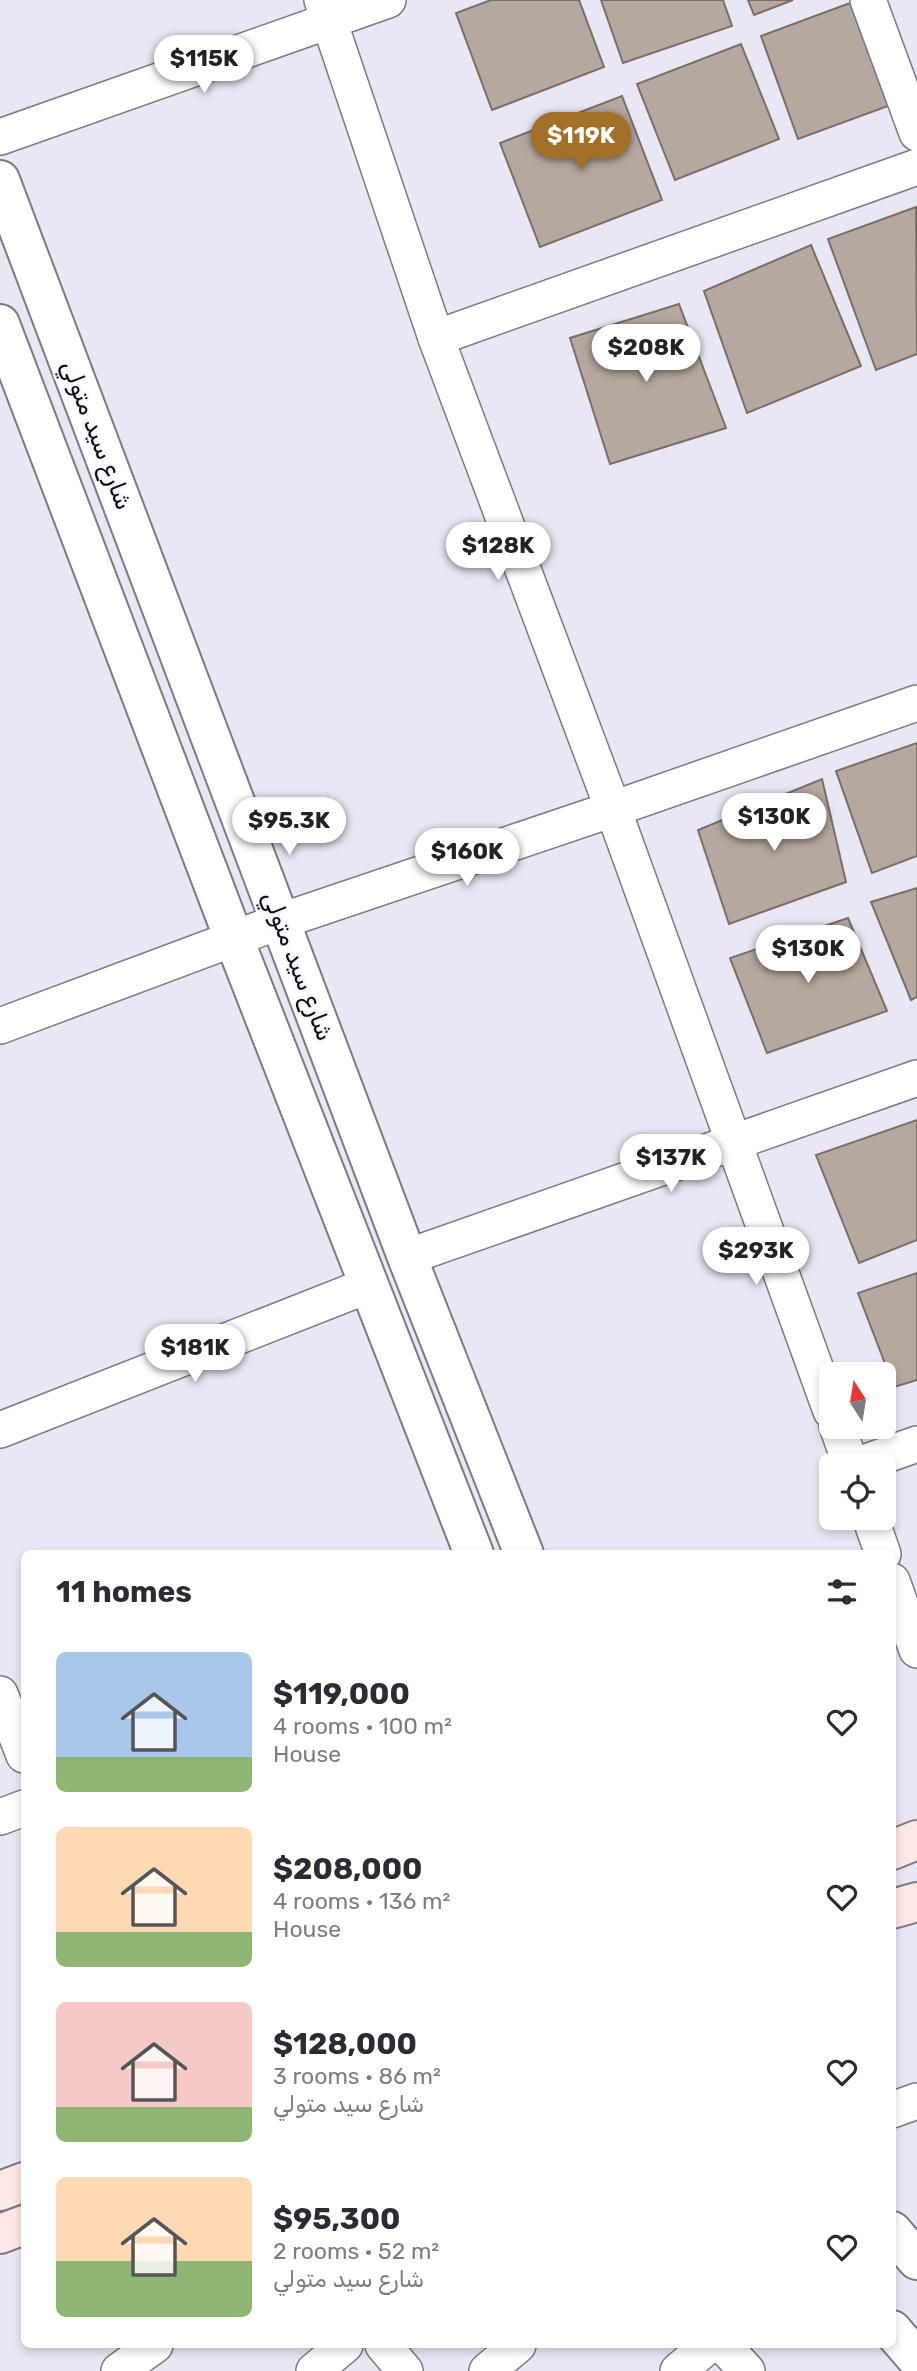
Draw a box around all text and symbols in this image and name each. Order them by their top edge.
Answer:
pin: $115K [155,36,253,95]
text: $115K [170,44,238,72]
pin: $119K [532,113,630,172]
text: $119K [547,121,615,149]
pin: $208K [597,324,695,384]
text: $208K [608,333,684,361]
street label: شارع سيد متولي [52,356,138,515]
pin: $128K [449,522,547,582]
text: $128K [462,531,534,559]
pin: $130K [725,794,823,853]
pin: $95.3K [232,798,346,857]
text: $130K [738,802,810,830]
text: $95.3K [248,806,330,834]
pin: $160K [418,828,516,888]
text: $160K [431,837,503,865]
street label: شارع سيد متولي [253,887,339,1046]
pin: $130K [759,926,857,985]
text: $130K [772,934,844,962]
pin: $137K [622,1134,720,1194]
text: $137K [636,1143,706,1171]
pin: $293K [707,1228,805,1287]
text: $293K [718,1236,794,1264]
pin: $181K [146,1324,244,1384]
text: $181K [160,1333,230,1361]
north arrow [819,1362,896,1438]
map controls [819,1362,896,1530]
button: locate [819,1453,896,1530]
icon: filters [823,1573,861,1611]
text: 11 homes [56,1574,192,1610]
text: $119,000 [273,1676,410,1712]
icon: home [112,1680,196,1764]
icon: heart [823,1703,861,1741]
text: 4 rooms · 100 m² [273,1712,452,1740]
text: House [273,1740,341,1768]
text: $208,000 [273,1851,422,1887]
icon: home [112,1855,196,1939]
icon: heart [823,1878,861,1916]
text: 4 rooms · 136 m² [273,1887,450,1915]
text: House [273,1915,341,1943]
text: $128,000 [273,2026,417,2062]
icon: home [112,2030,196,2114]
icon: heart [823,2053,861,2091]
text: 3 rooms · 86 m² [273,2062,441,2090]
text: شارع سيد متولي [273,2090,424,2118]
text: $95,300 [273,2201,400,2237]
icon: home [112,2205,196,2289]
icon: heart [823,2228,861,2266]
text: 2 rooms · 52 m² [273,2237,439,2265]
text: شارع سيد متولي [273,2265,424,2293]

